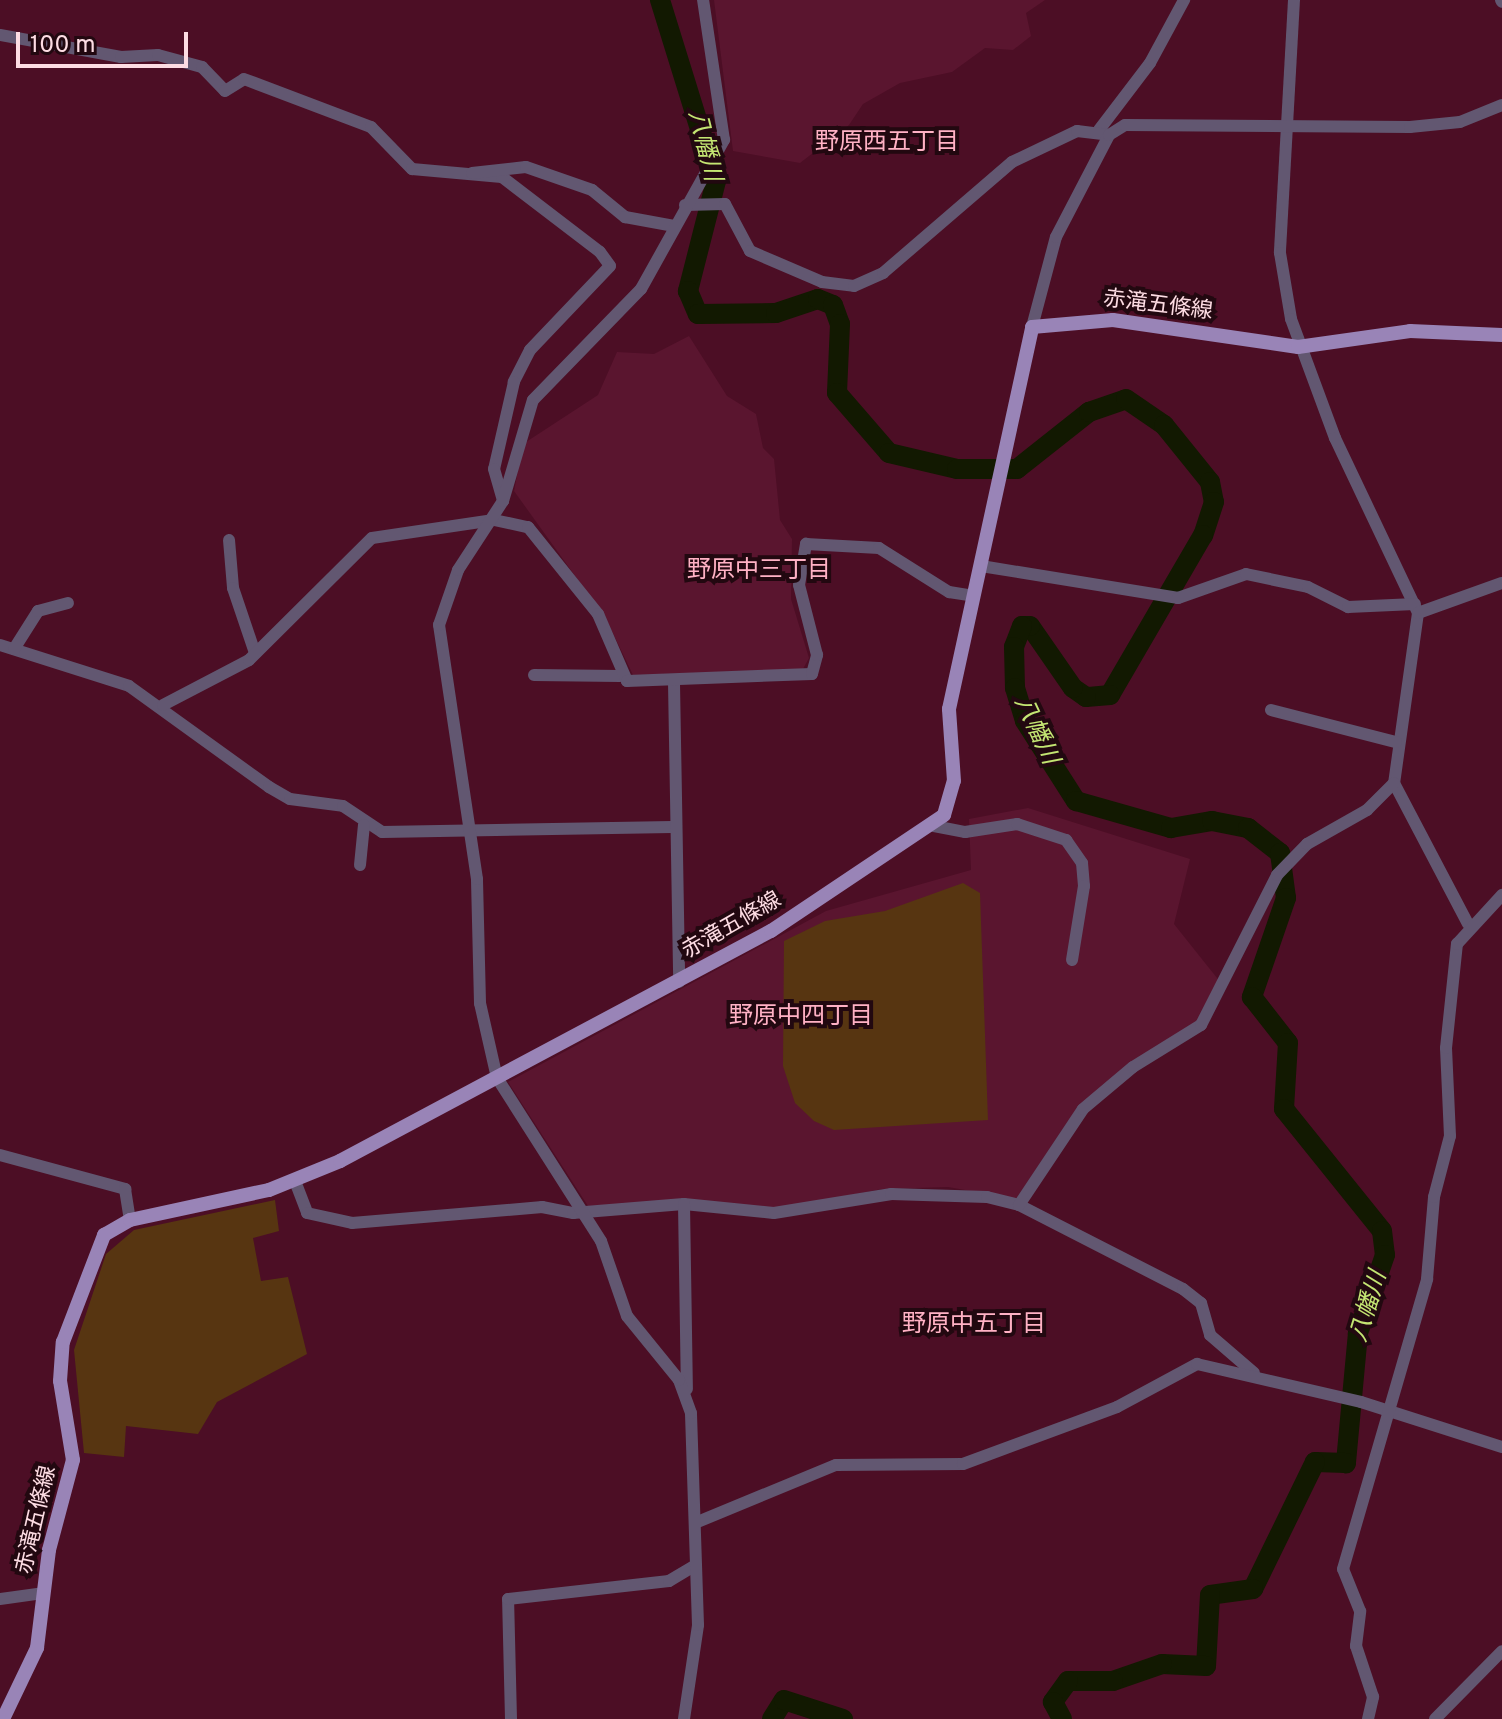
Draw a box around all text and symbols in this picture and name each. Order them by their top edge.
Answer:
scale bar [20,16,192,66]
text: 100 m [30,31,96,61]
water label: 八幡川 [680,108,726,184]
district label: 野原西五丁目 [815,130,959,158]
street label: 赤滝五條線 [1102,286,1214,326]
district label: 野原中三丁目 [687,558,831,586]
water label: 八幡川 [1007,692,1063,770]
street label: 赤滝五條線 [678,887,786,965]
district label: 野原中四丁目 [729,1004,873,1032]
water label: 八幡川 [1346,1268,1394,1346]
district label: 野原中五丁目 [902,1312,1046,1340]
street label: 赤滝五條線 [12,1463,62,1577]

